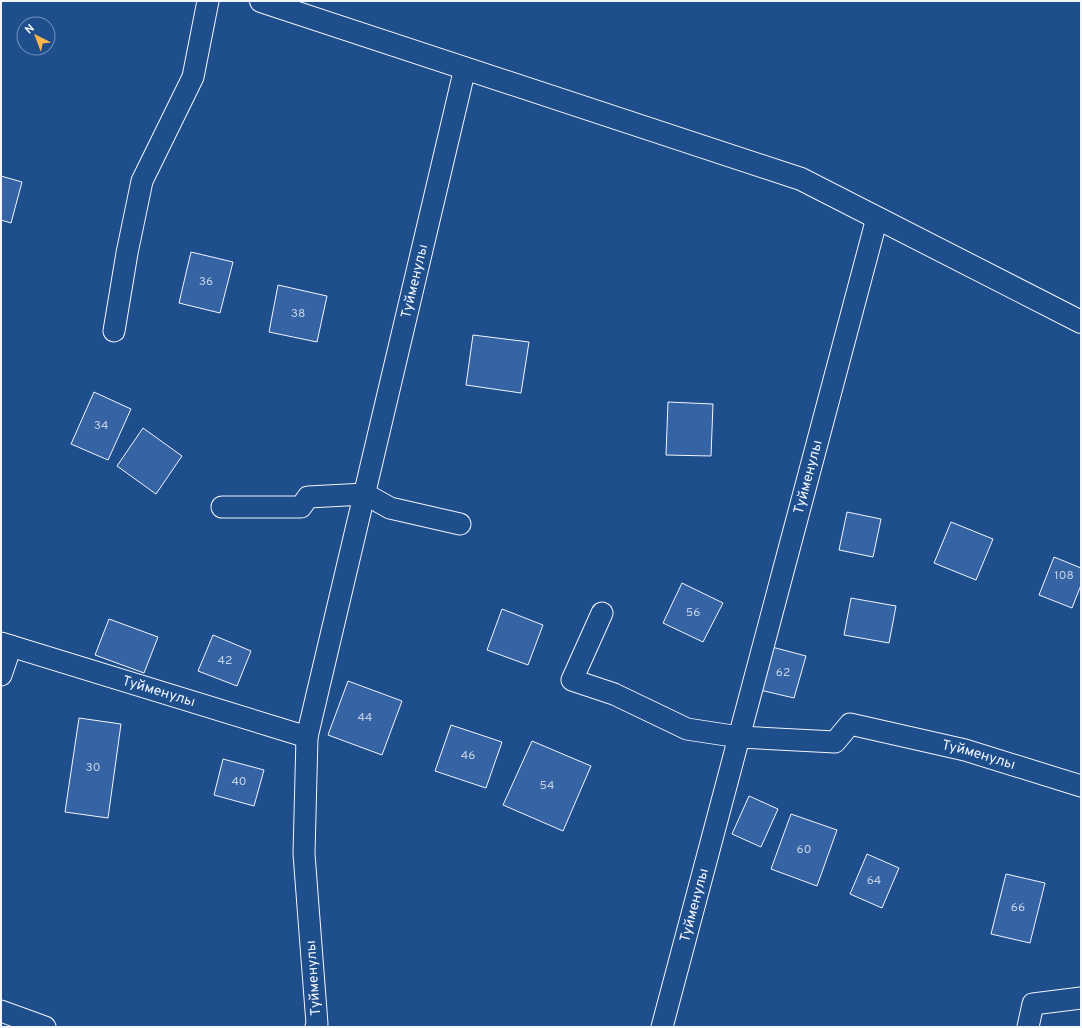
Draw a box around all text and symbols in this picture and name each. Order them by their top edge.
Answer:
north arrow [16,16,56,56]
text: N [22,21,38,37]
street label: Туйменулы [398,242,432,320]
house number: 36 [199,274,213,290]
house number: 38 [291,306,305,322]
house number: 34 [94,418,108,434]
street label: Туйменулы [790,438,826,516]
house number: 108 [1054,568,1074,584]
house number: 56 [686,605,700,621]
house number: 42 [218,653,232,669]
house number: 62 [776,665,790,681]
street label: Туйменулы [120,672,197,711]
house number: 44 [358,710,372,726]
street label: Туйменулы [940,737,1017,774]
house number: 46 [461,748,475,764]
house number: 30 [86,760,100,776]
house number: 40 [231,774,247,790]
house number: 54 [539,778,555,794]
house number: 60 [797,842,811,858]
street label: Туйменулы [676,867,712,944]
house number: 64 [867,873,881,889]
house number: 66 [1011,900,1025,916]
street label: Туйменулы [303,940,325,1016]

